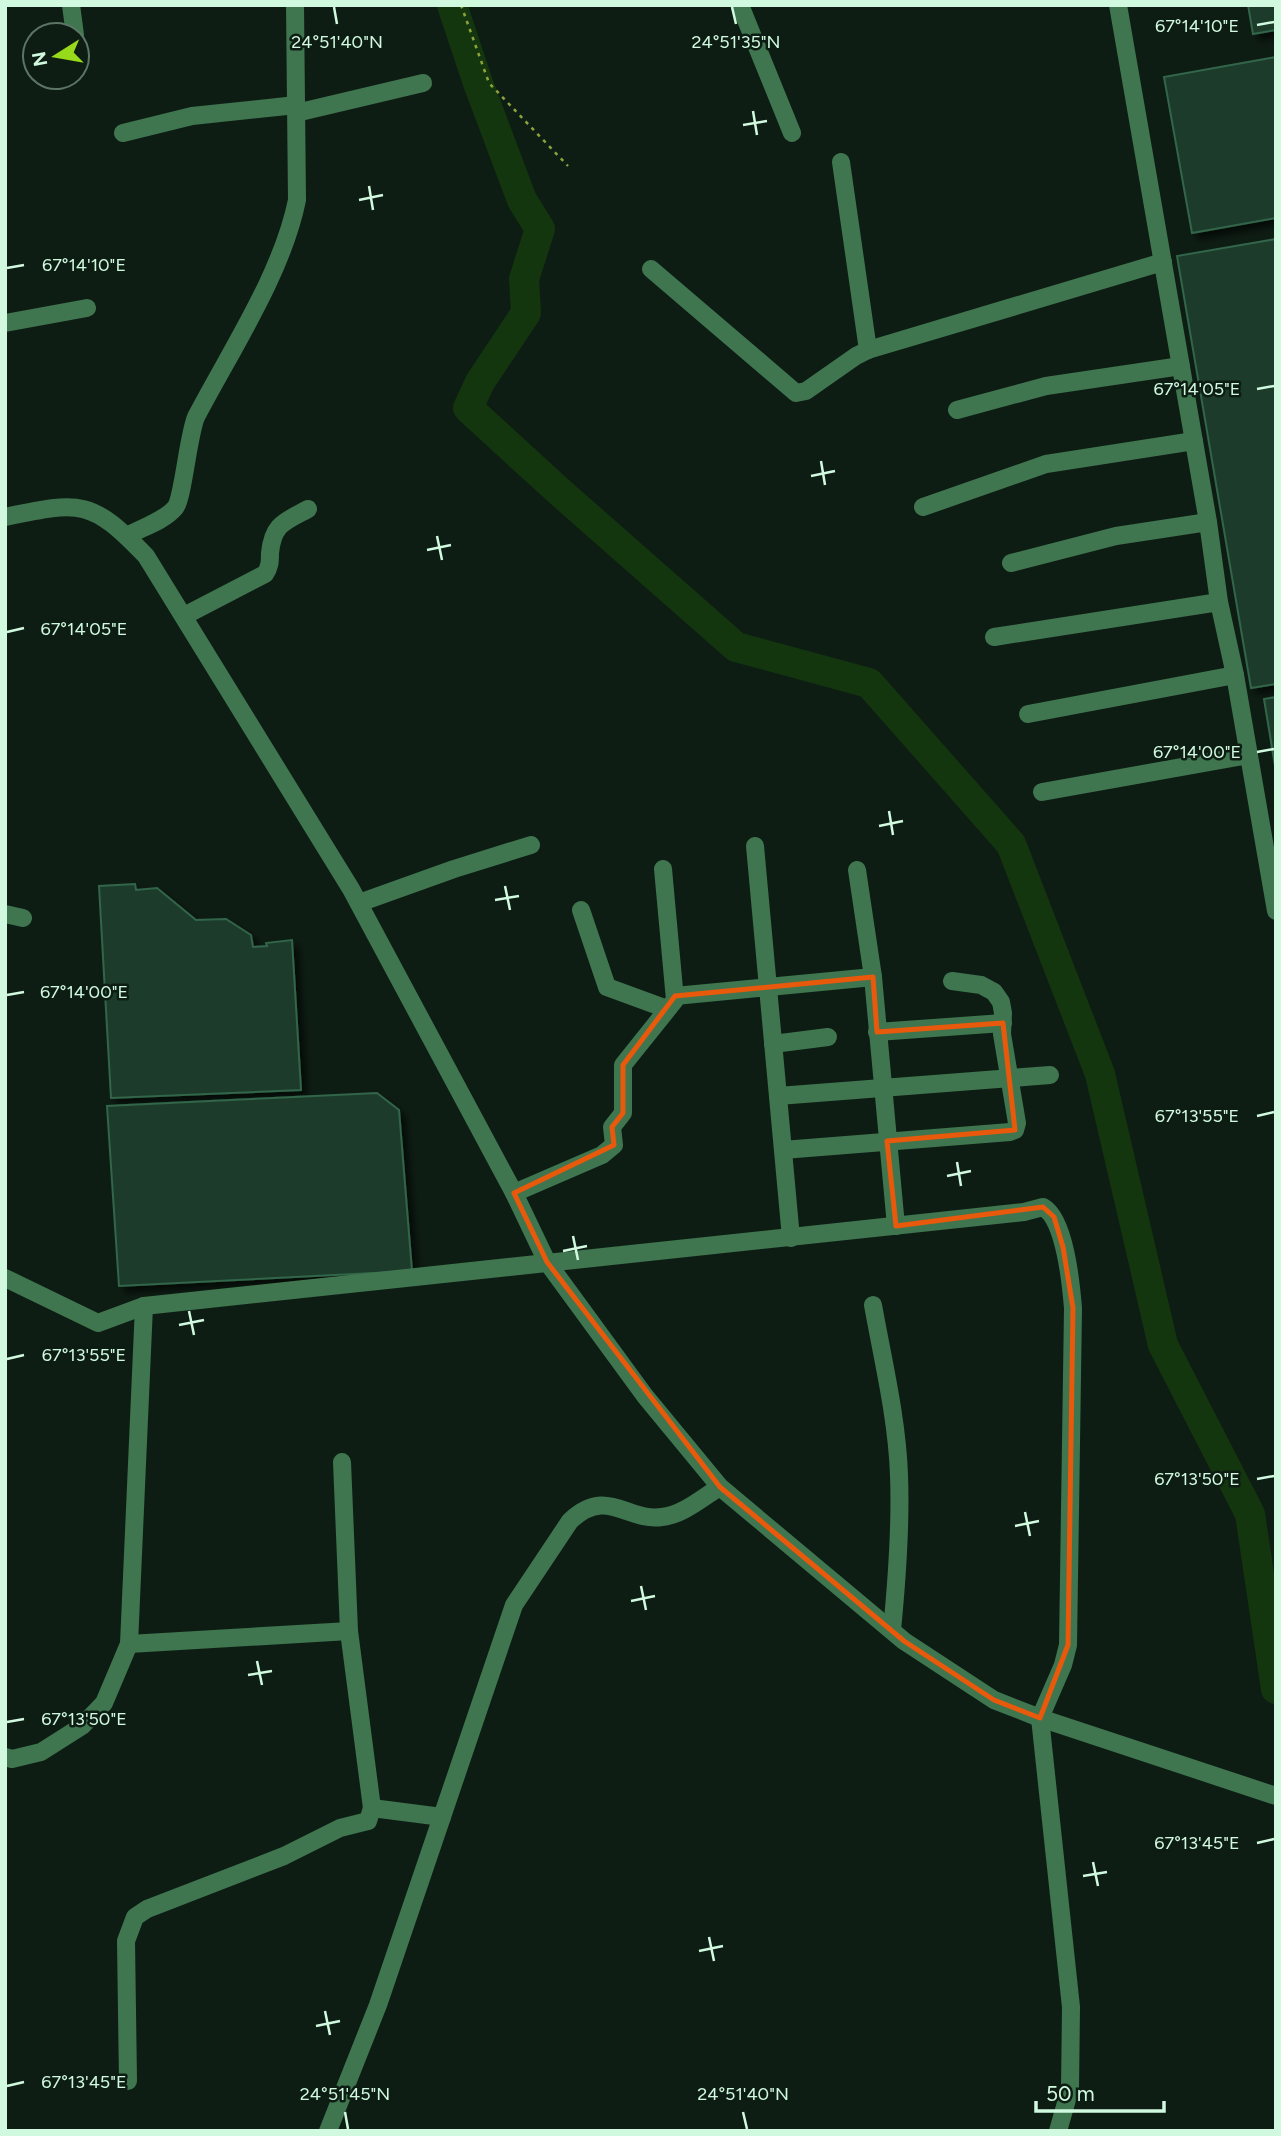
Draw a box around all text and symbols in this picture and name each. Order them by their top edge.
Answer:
text: 67°14'10"E [1155,15,1239,37]
north arrow [21,21,91,91]
text: 24°51'40"N [291,31,383,53]
text: 24°51'35"N [691,31,781,53]
text: N [27,50,52,69]
text: 67°14'10"E [42,254,126,276]
text: 67°14'05"E [1153,378,1241,400]
text: 67°14'05"E [40,618,128,640]
text: 67°14'00"E [1153,741,1241,763]
text: 67°14'00"E [40,981,128,1003]
text: 67°13'55"E [1155,1105,1239,1127]
text: 67°13'55"E [42,1344,126,1366]
text: 67°13'50"E [1154,1468,1240,1490]
text: 67°13'50"E [41,1708,127,1730]
text: 67°13'45"E [1154,1832,1240,1854]
scale bar [1036,2070,1164,2114]
text: 67°13'45"E [41,2071,127,2093]
text: 50 m [1046,2081,1095,2106]
text: 24°51'45"N [300,2083,390,2105]
text: 24°51'40"N [697,2083,789,2105]

